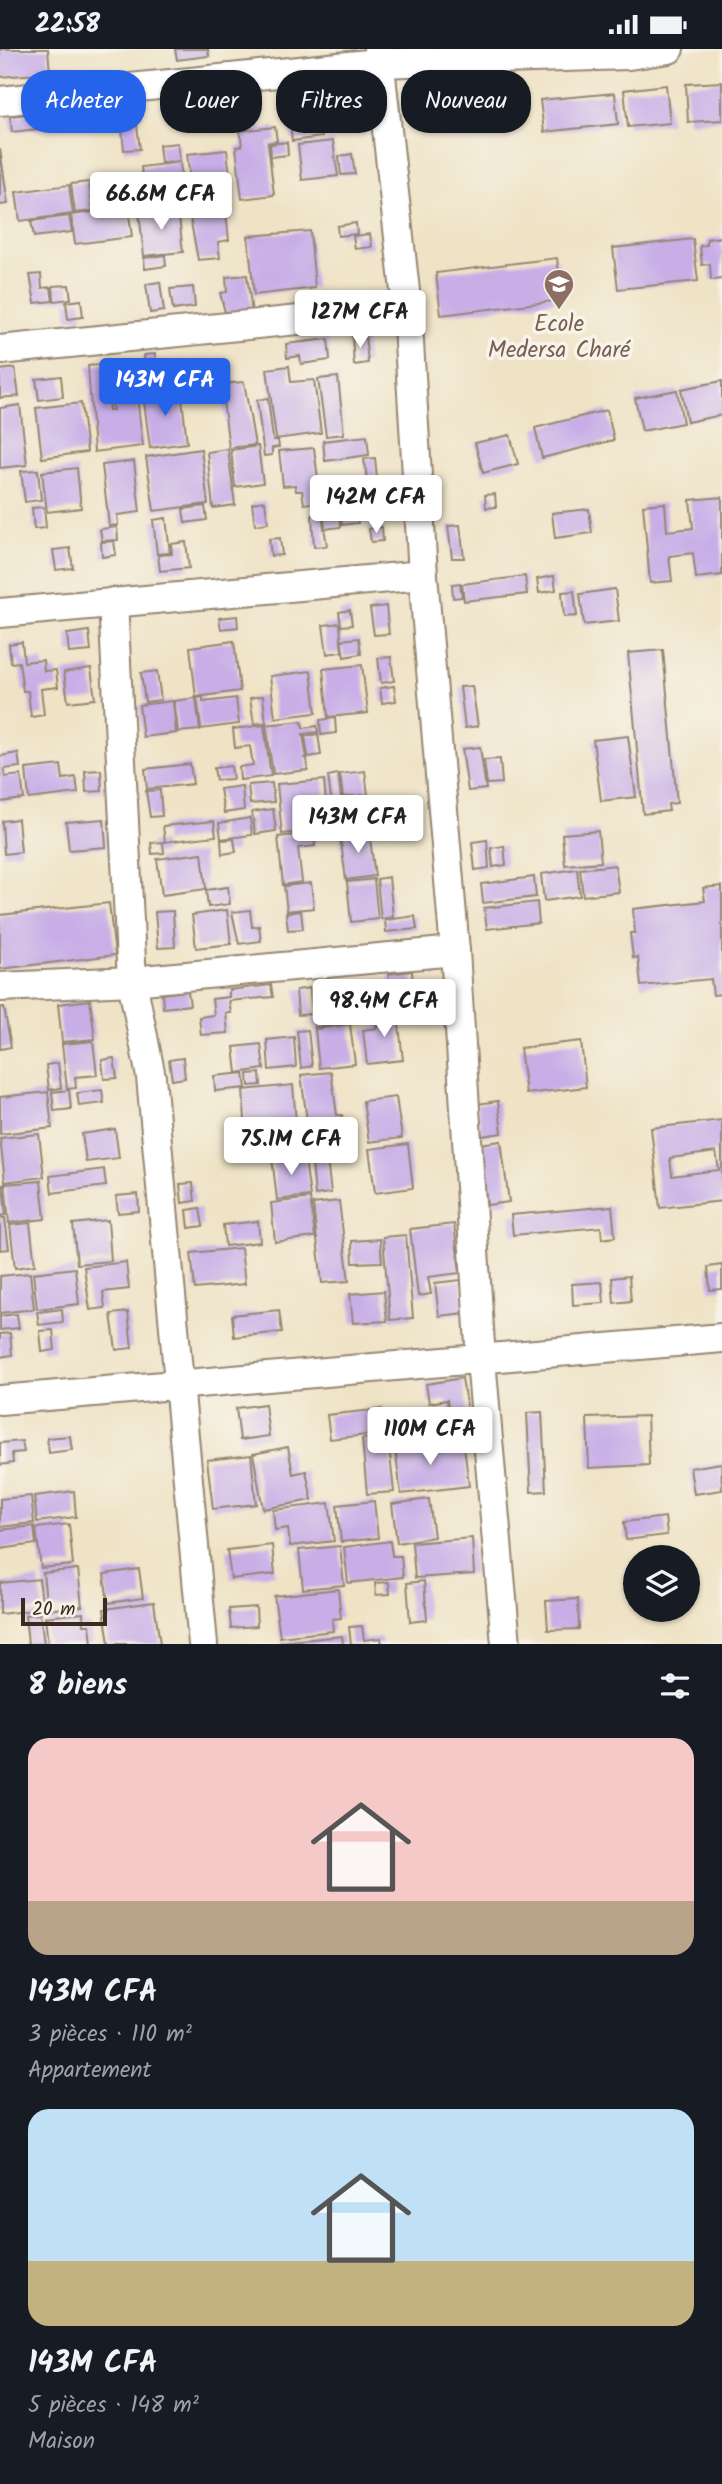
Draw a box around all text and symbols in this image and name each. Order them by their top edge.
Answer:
text: 22:58 [35,4,100,46]
chip: Acheter [21,70,146,133]
chip: Louer [160,70,262,133]
chip: Filtres [276,70,387,133]
chip: Nouveau [401,70,531,133]
pin: 66.6M CFA [81,173,241,232]
text: 66.6M CFA [106,177,216,213]
school or university icon: Ecole Medersa Charé [542,267,576,311]
pin: 127M CFA [288,291,432,350]
text: 127M CFA [311,295,409,331]
place label: Ecole Medersa Charé [488,307,631,369]
pin: 143M CFA [93,359,237,418]
text: 143M CFA [115,363,215,399]
pin: 142M CFA [304,475,448,535]
text: 142M CFA [326,480,426,516]
pin: 143M CFA [286,795,430,855]
text: 143M CFA [308,800,408,836]
pin: 98.4M CFA [304,979,464,1039]
text: 98.4M CFA [329,984,439,1020]
pin: 75.1M CFA [211,1117,371,1177]
text: 75.1M CFA [240,1122,342,1158]
pin: 110M CFA [358,1407,502,1467]
text: 110M CFA [383,1412,477,1448]
map controls [623,1545,700,1622]
button: layers [623,1545,700,1622]
scale bar [21,1595,107,1627]
text: 20 m [32,1595,75,1625]
text: 8 biens [28,1662,127,1710]
icon: filters [656,1667,694,1705]
icon: home [298,1784,424,1910]
text: 143M CFA [28,1969,158,2017]
text: 3 pièces · 110 m² [28,2017,192,2053]
text: Appartement [28,2053,151,2089]
icon: home [298,2155,424,2281]
text: 143M CFA [28,2340,158,2388]
text: 5 pièces · 148 m² [28,2388,199,2424]
text: Maison [28,2424,95,2460]

